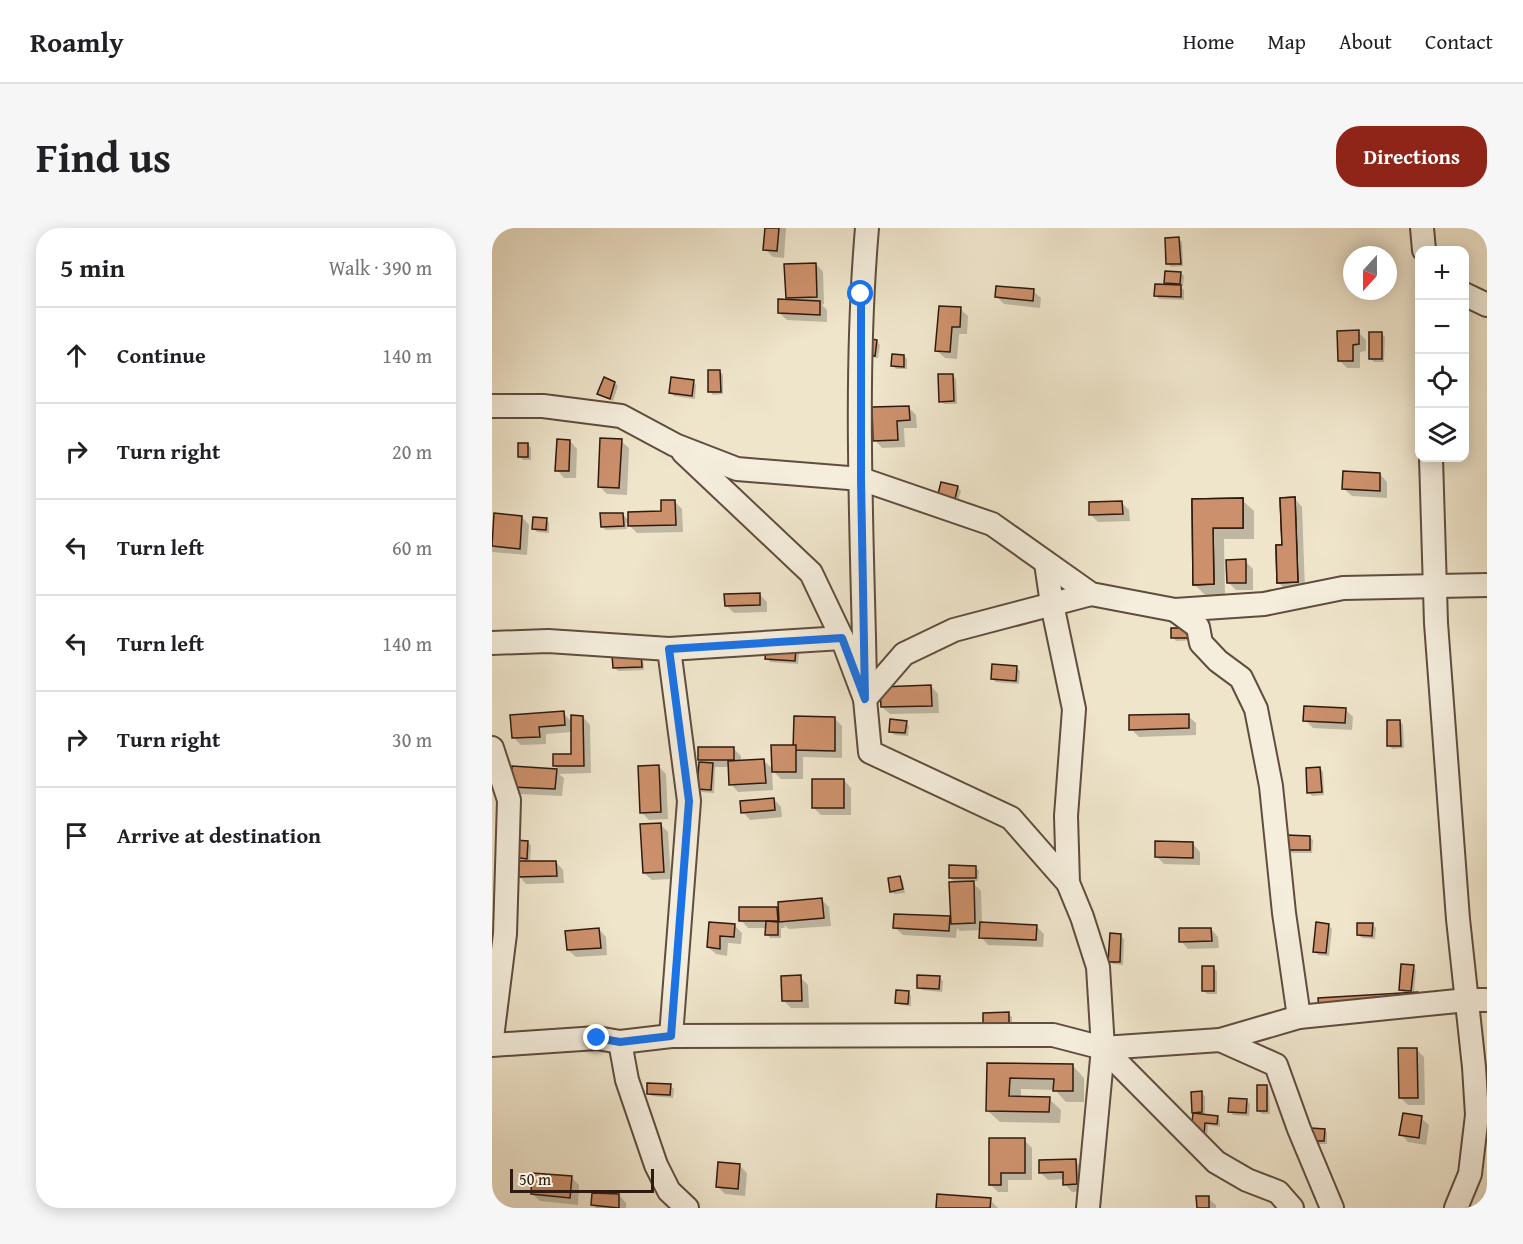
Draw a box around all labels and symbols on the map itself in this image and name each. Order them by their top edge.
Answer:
north arrow [1343,246,1397,300]
route start [847,280,873,306]
route end [583,1024,609,1050]
scale bar [510,1166,654,1194]

